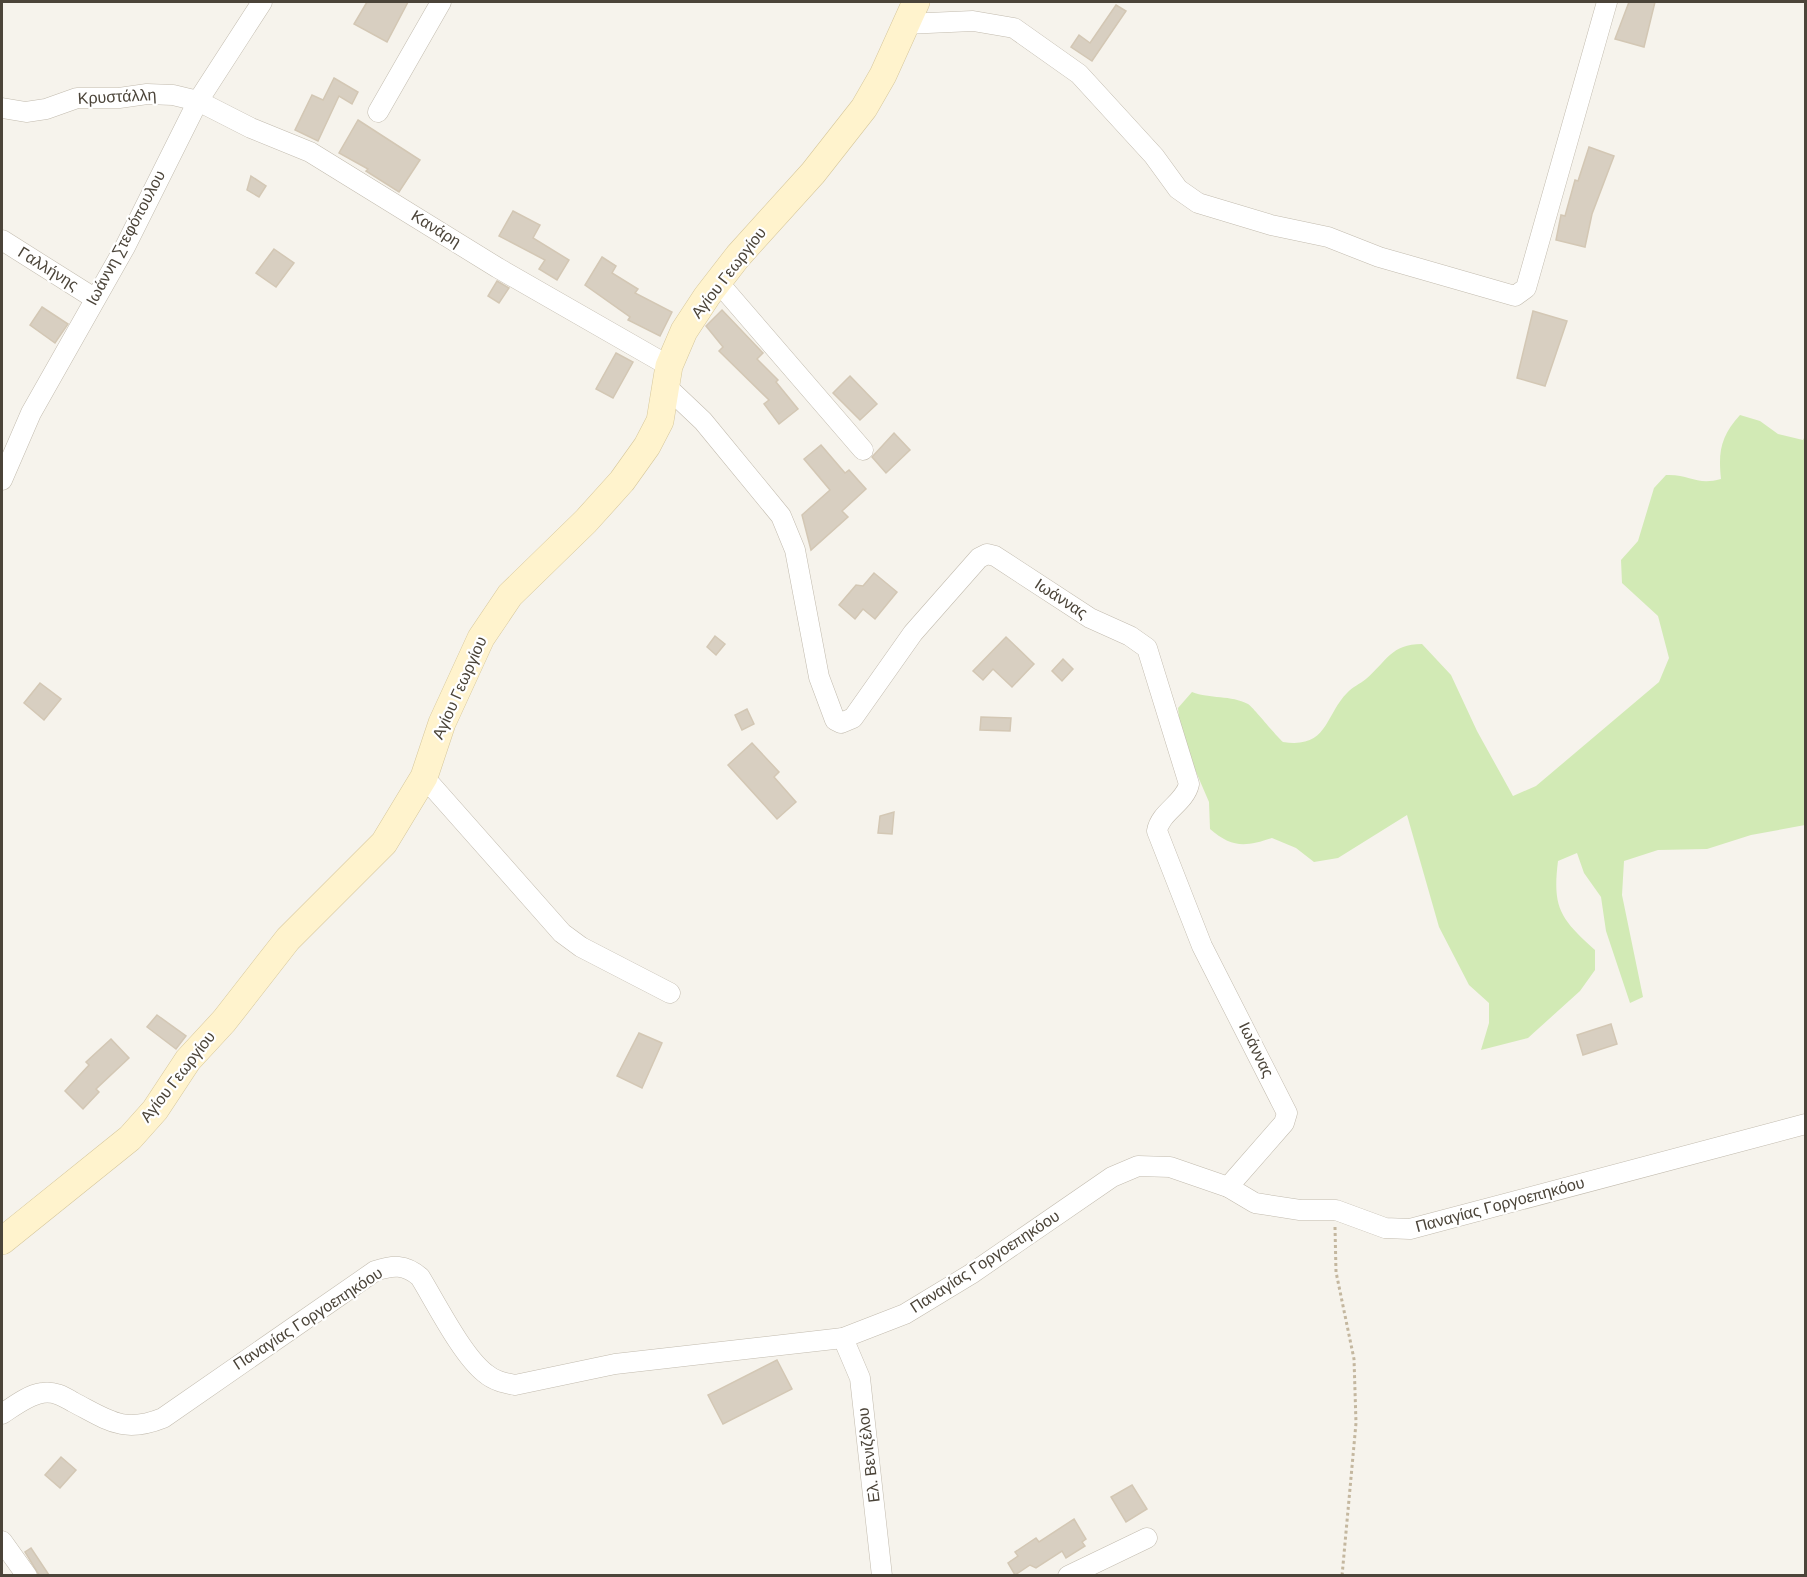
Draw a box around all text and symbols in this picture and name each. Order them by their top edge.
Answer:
street label: Κρυστάλλη [77,84,157,110]
street label: Ιωάννη Στεφόπουλου [81,167,171,309]
street label: Κανάρη [407,205,465,253]
street label: Αγίου Γεωργίου [686,223,772,323]
street label: Γαλλήνης [14,242,83,296]
street label: Ιωάννας [1030,574,1092,624]
street label: Αγίου Γεωργίου [427,633,493,743]
street label: Ιωάννας [1233,1019,1279,1082]
street label: Αγίου Γεωργίου [135,1027,221,1127]
street label: Παναγίας Γοργοεπηκόου [1413,1172,1587,1238]
street label: Παναγίας Γοργοεπηκόου [906,1205,1064,1319]
street label: Παναγίας Γοργοεπηκόου [229,1262,387,1376]
street label: Ελ. Βενιζέλου [852,1406,886,1504]

